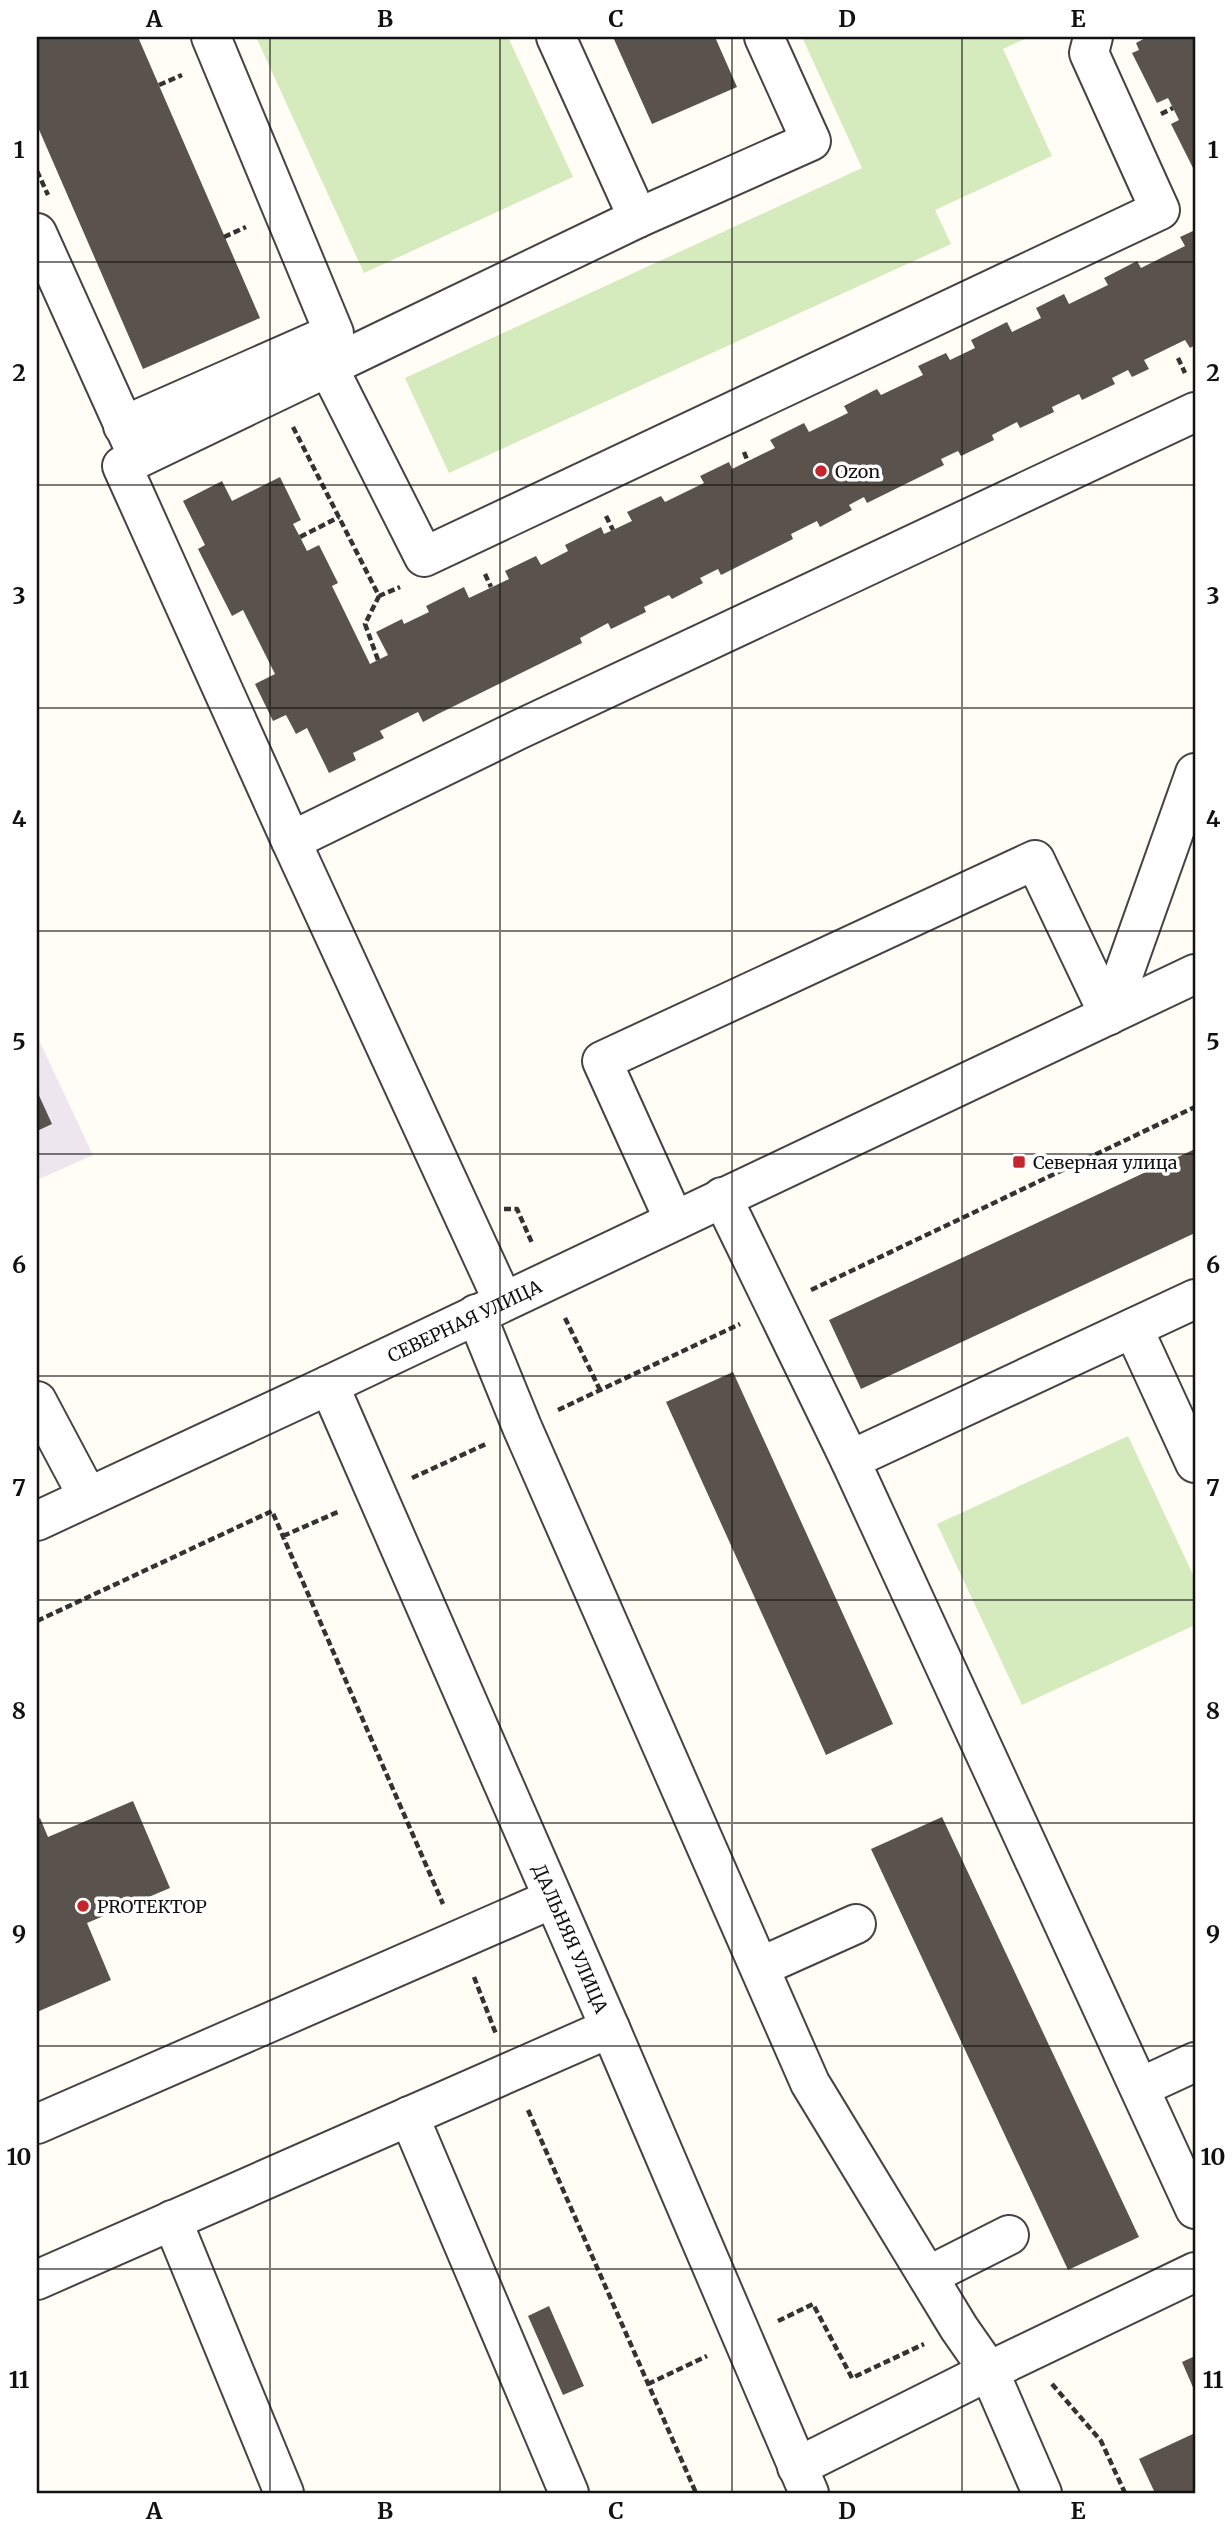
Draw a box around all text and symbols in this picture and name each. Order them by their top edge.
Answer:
text: A [145,4,163,33]
text: B [377,4,393,33]
text: C [608,4,624,33]
text: D [838,4,856,33]
text: E [1070,4,1086,33]
text: 1 [14,135,25,164]
text: 1 [1208,135,1219,164]
text: 2 [12,358,26,387]
text: 2 [1206,358,1220,387]
place label: Ozon [835,460,880,483]
marker: Ozon [813,463,829,479]
text: 3 [12,581,26,610]
text: 3 [1206,581,1220,610]
text: 4 [12,804,27,833]
text: 4 [1206,804,1221,833]
text: 5 [12,1027,26,1056]
text: 5 [1206,1027,1220,1056]
place label: Северная улица [1033,1151,1178,1174]
marker: Северная улица [1011,1154,1027,1170]
text: 6 [12,1250,26,1279]
text: 6 [1206,1250,1220,1279]
street label: СЕВЕРНАЯ УЛИЦА [384,1274,545,1367]
text: 7 [12,1473,26,1502]
text: 7 [1206,1473,1220,1502]
text: 8 [12,1696,26,1725]
text: 8 [1206,1696,1220,1725]
street label: ДАЛЬНЯЯ УЛИЦА [528,1860,614,2017]
place label: PROТЕКТОР [97,1895,207,1918]
marker: PROТЕКТОР [75,1898,91,1914]
text: 9 [12,1919,26,1948]
text: 9 [1206,1919,1220,1948]
text: 10 [7,2142,31,2171]
text: 10 [1201,2142,1225,2171]
text: 11 [9,2365,30,2394]
text: 11 [1203,2365,1224,2394]
text: A [145,2496,163,2525]
text: B [377,2496,393,2525]
text: C [608,2496,624,2525]
text: D [838,2496,856,2525]
text: E [1070,2496,1086,2525]

